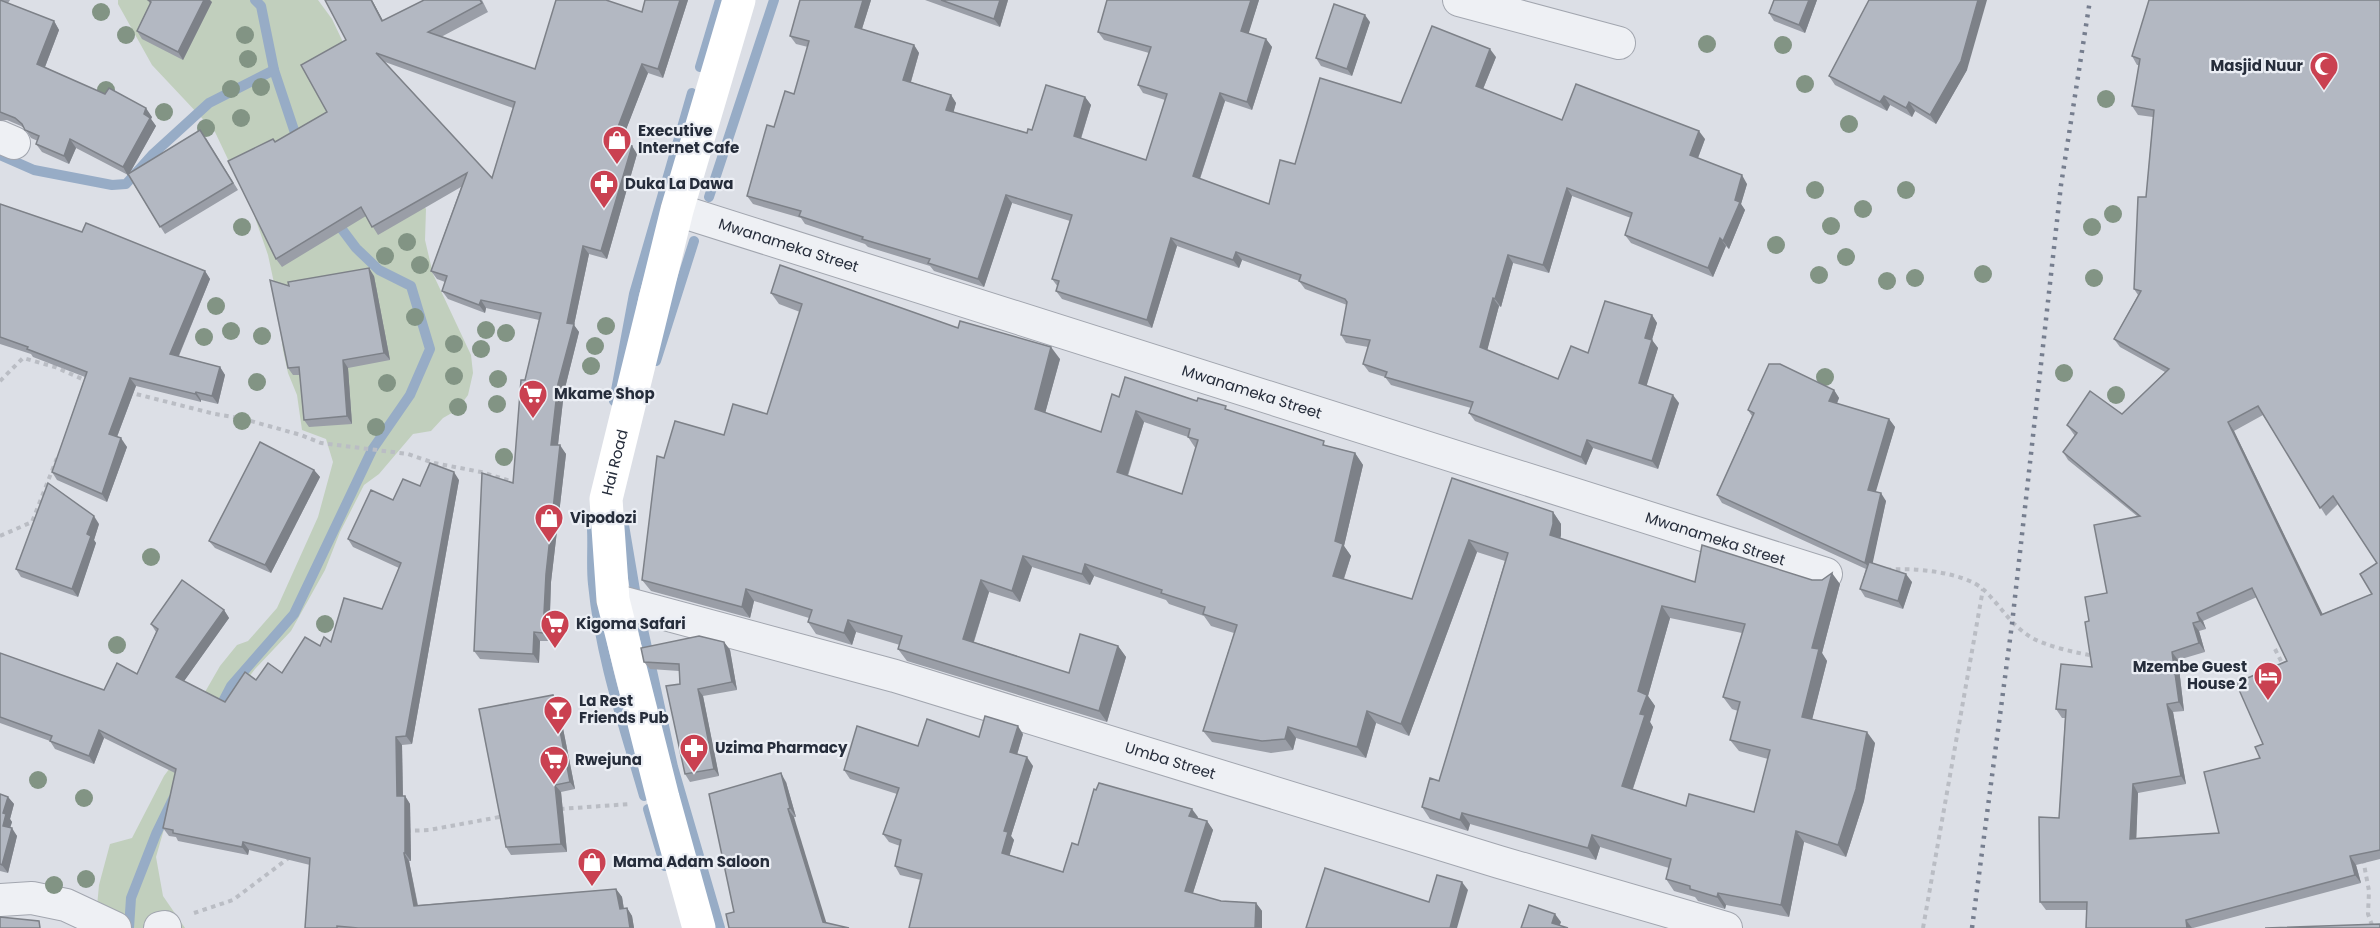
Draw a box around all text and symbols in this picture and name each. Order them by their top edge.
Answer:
mosque icon: Masjid Nuur [2308,50,2340,92]
place label: Masjid Nuur [2211,55,2304,76]
place label: Executive Internet Cafe [638,120,739,158]
shop icon: Executive Internet Cafe [601,124,633,166]
pharmacy icon: Duka La Dawa [588,168,620,210]
place label: Duka La Dawa [625,173,733,194]
street label: Mwanameka Street [716,213,861,277]
street label: Mwanameka Street [1179,360,1325,424]
supermarket icon: Mkame Shop [517,378,549,420]
place label: Mkame Shop [554,383,655,404]
street label: Hai Road [596,427,633,497]
shop icon: Vipodozi [533,502,565,544]
street label: Mwanameka Street [1643,506,1788,570]
place label: Vipodozi [570,507,637,528]
supermarket icon: Kigoma Safari [539,608,571,650]
place label: Kigoma Safari [576,613,686,634]
place label: Mzembe Guest House 2 [2133,656,2247,694]
hotel icon: Mzembe Guest House 2 [2252,660,2284,702]
place label: La Rest Friends Pub [579,690,669,728]
bar icon: La Rest Friends Pub [542,694,574,736]
pharmacy icon: Uzima Pharmacy [678,732,710,774]
street label: Umba Street [1122,736,1218,784]
place label: Uzima Pharmacy [715,737,848,758]
supermarket icon: Rwejuna [538,744,570,786]
place label: Rwejuna [575,749,642,770]
shop icon: Mama Adam Saloon [576,846,608,888]
place label: Mama Adam Saloon [613,851,770,872]

